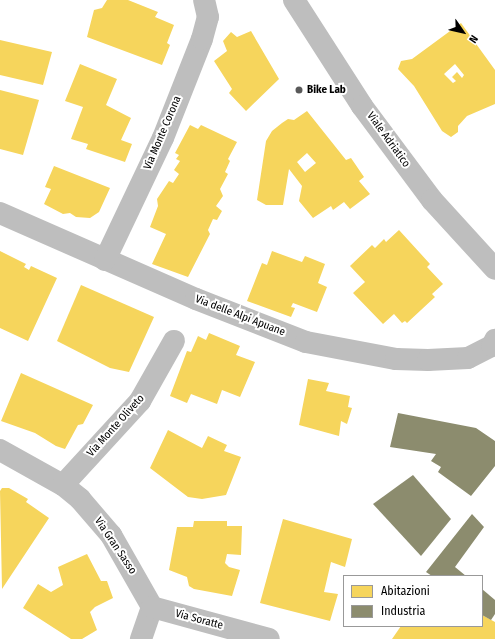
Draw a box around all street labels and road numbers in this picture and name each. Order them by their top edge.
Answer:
street label: Via Monte Corona [142,94,184,172]
street label: Viale Adriatico [364,110,412,170]
street label: Via delle Alpi Apuane [193,293,287,339]
street label: Via Monte Oliveto [85,392,147,460]
street label: Via Gran Sasso [91,515,139,577]
street label: Via Soratte [174,607,224,633]

